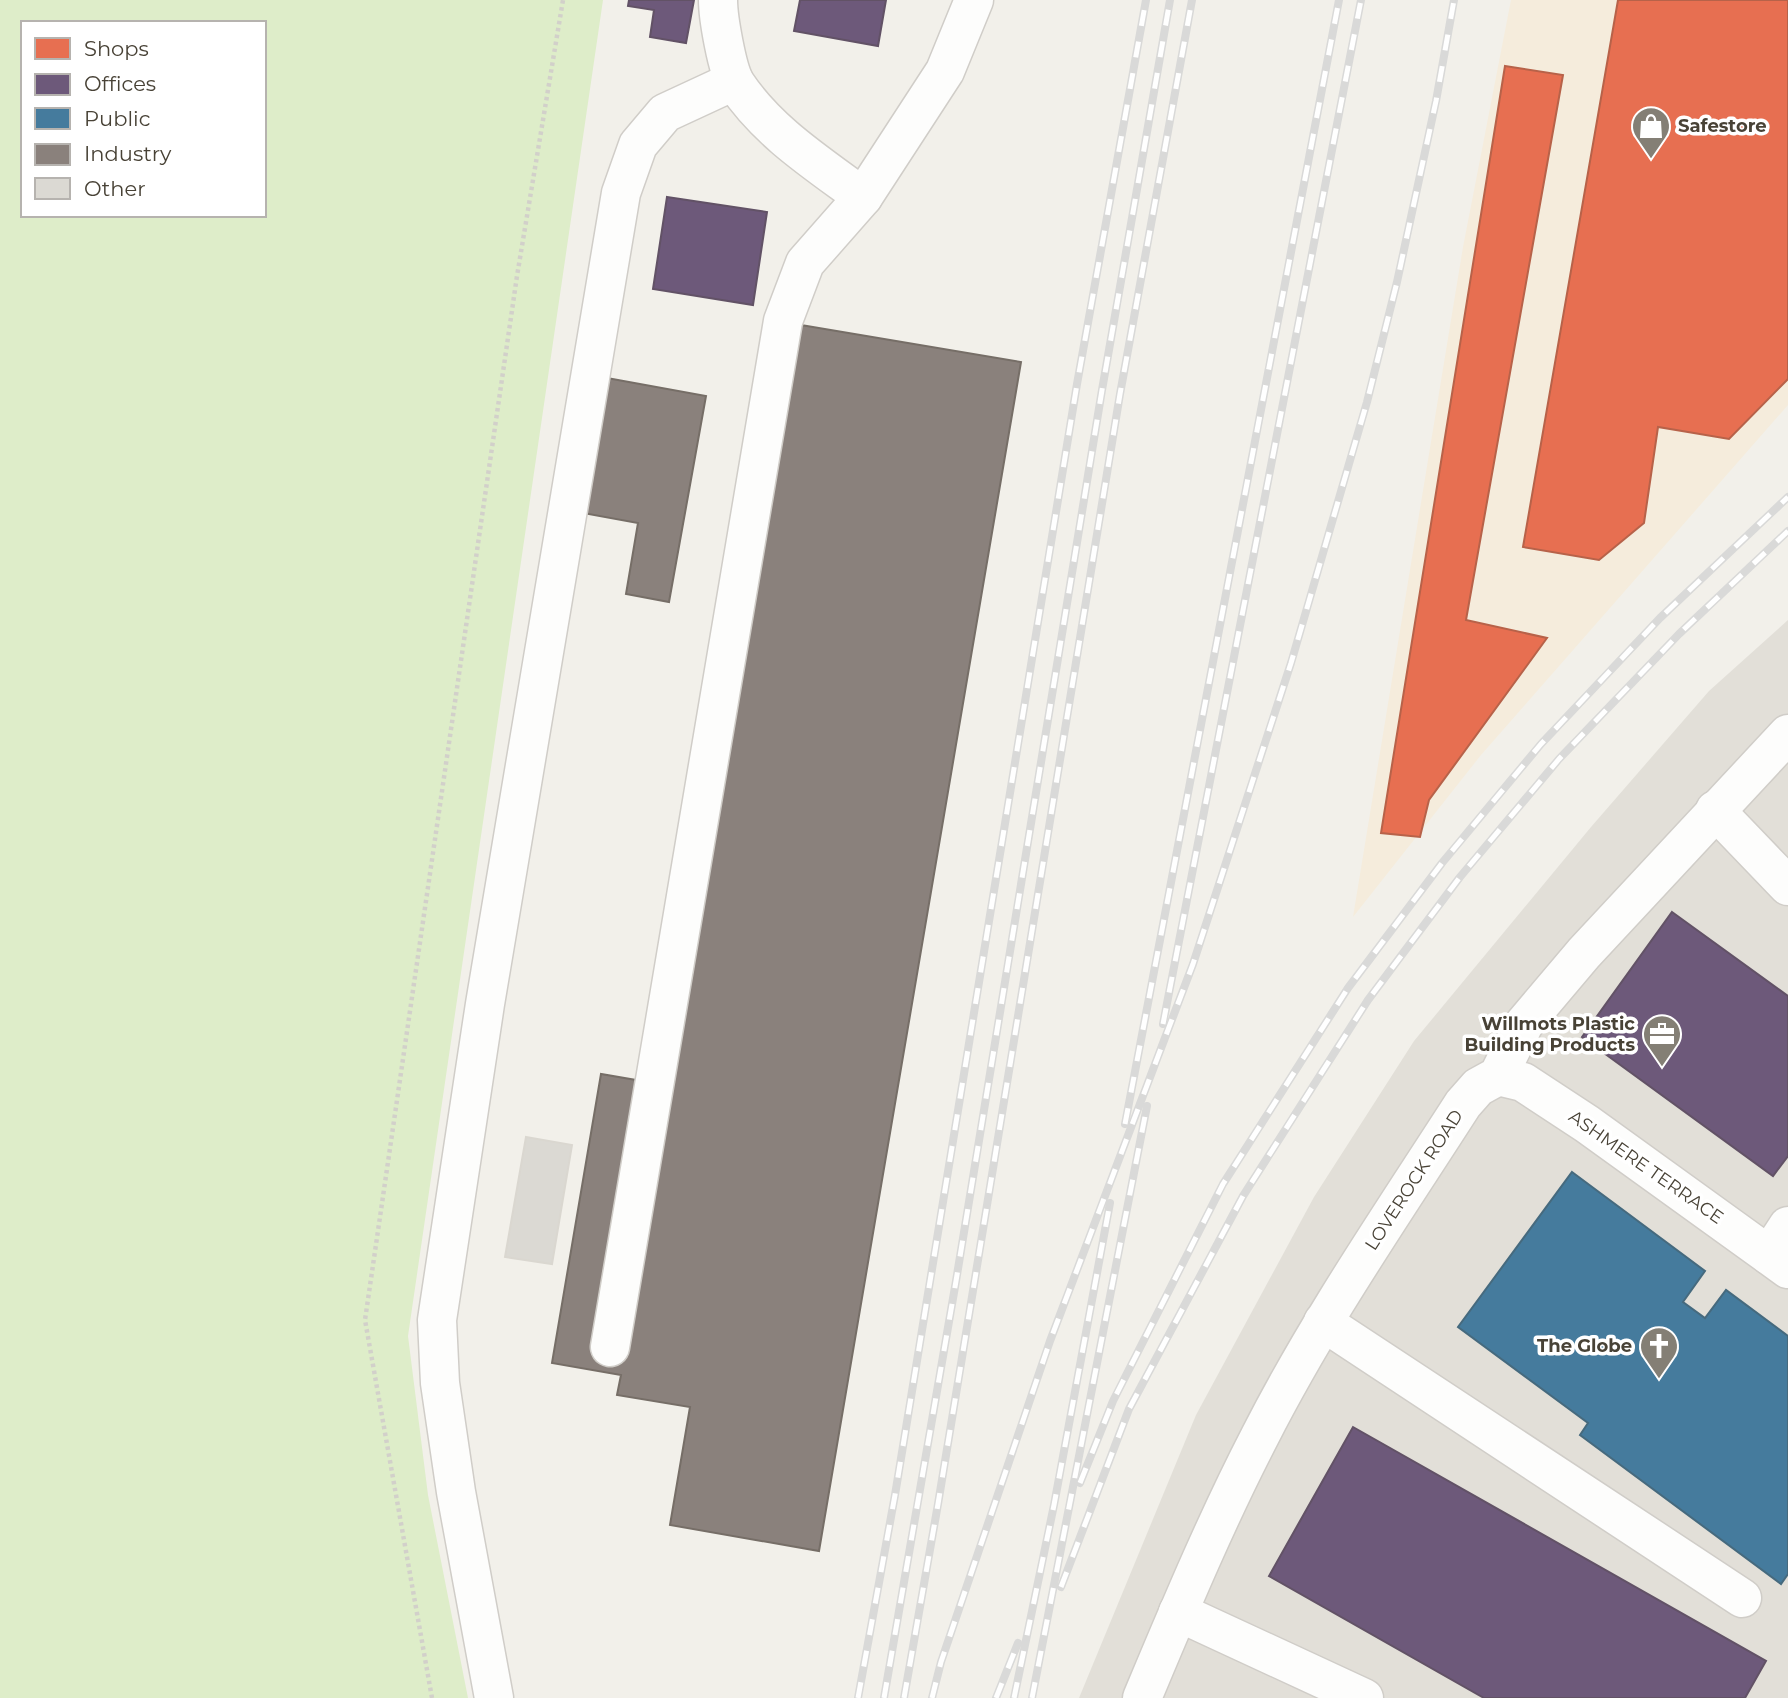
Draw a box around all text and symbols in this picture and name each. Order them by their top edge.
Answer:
legend [21,21,266,217]
text: Shops [84,36,149,61]
text: Offices [84,71,156,96]
shop icon: Safestore [1630,105,1672,160]
text: Public [84,106,151,131]
place label: Safestore [1678,115,1767,137]
text: Industry [84,141,172,166]
text: Other [84,176,146,201]
place label: Willmots Plastic Building Products [1465,1013,1635,1056]
office icon: Willmots Plastic Building Products [1641,1013,1683,1068]
street label: LOVEROCK ROAD [1360,1105,1468,1255]
street label: ASHMERE TERRACE [1565,1105,1727,1229]
church icon: The Globe [1638,1325,1680,1380]
place label: The Globe [1537,1335,1632,1357]

